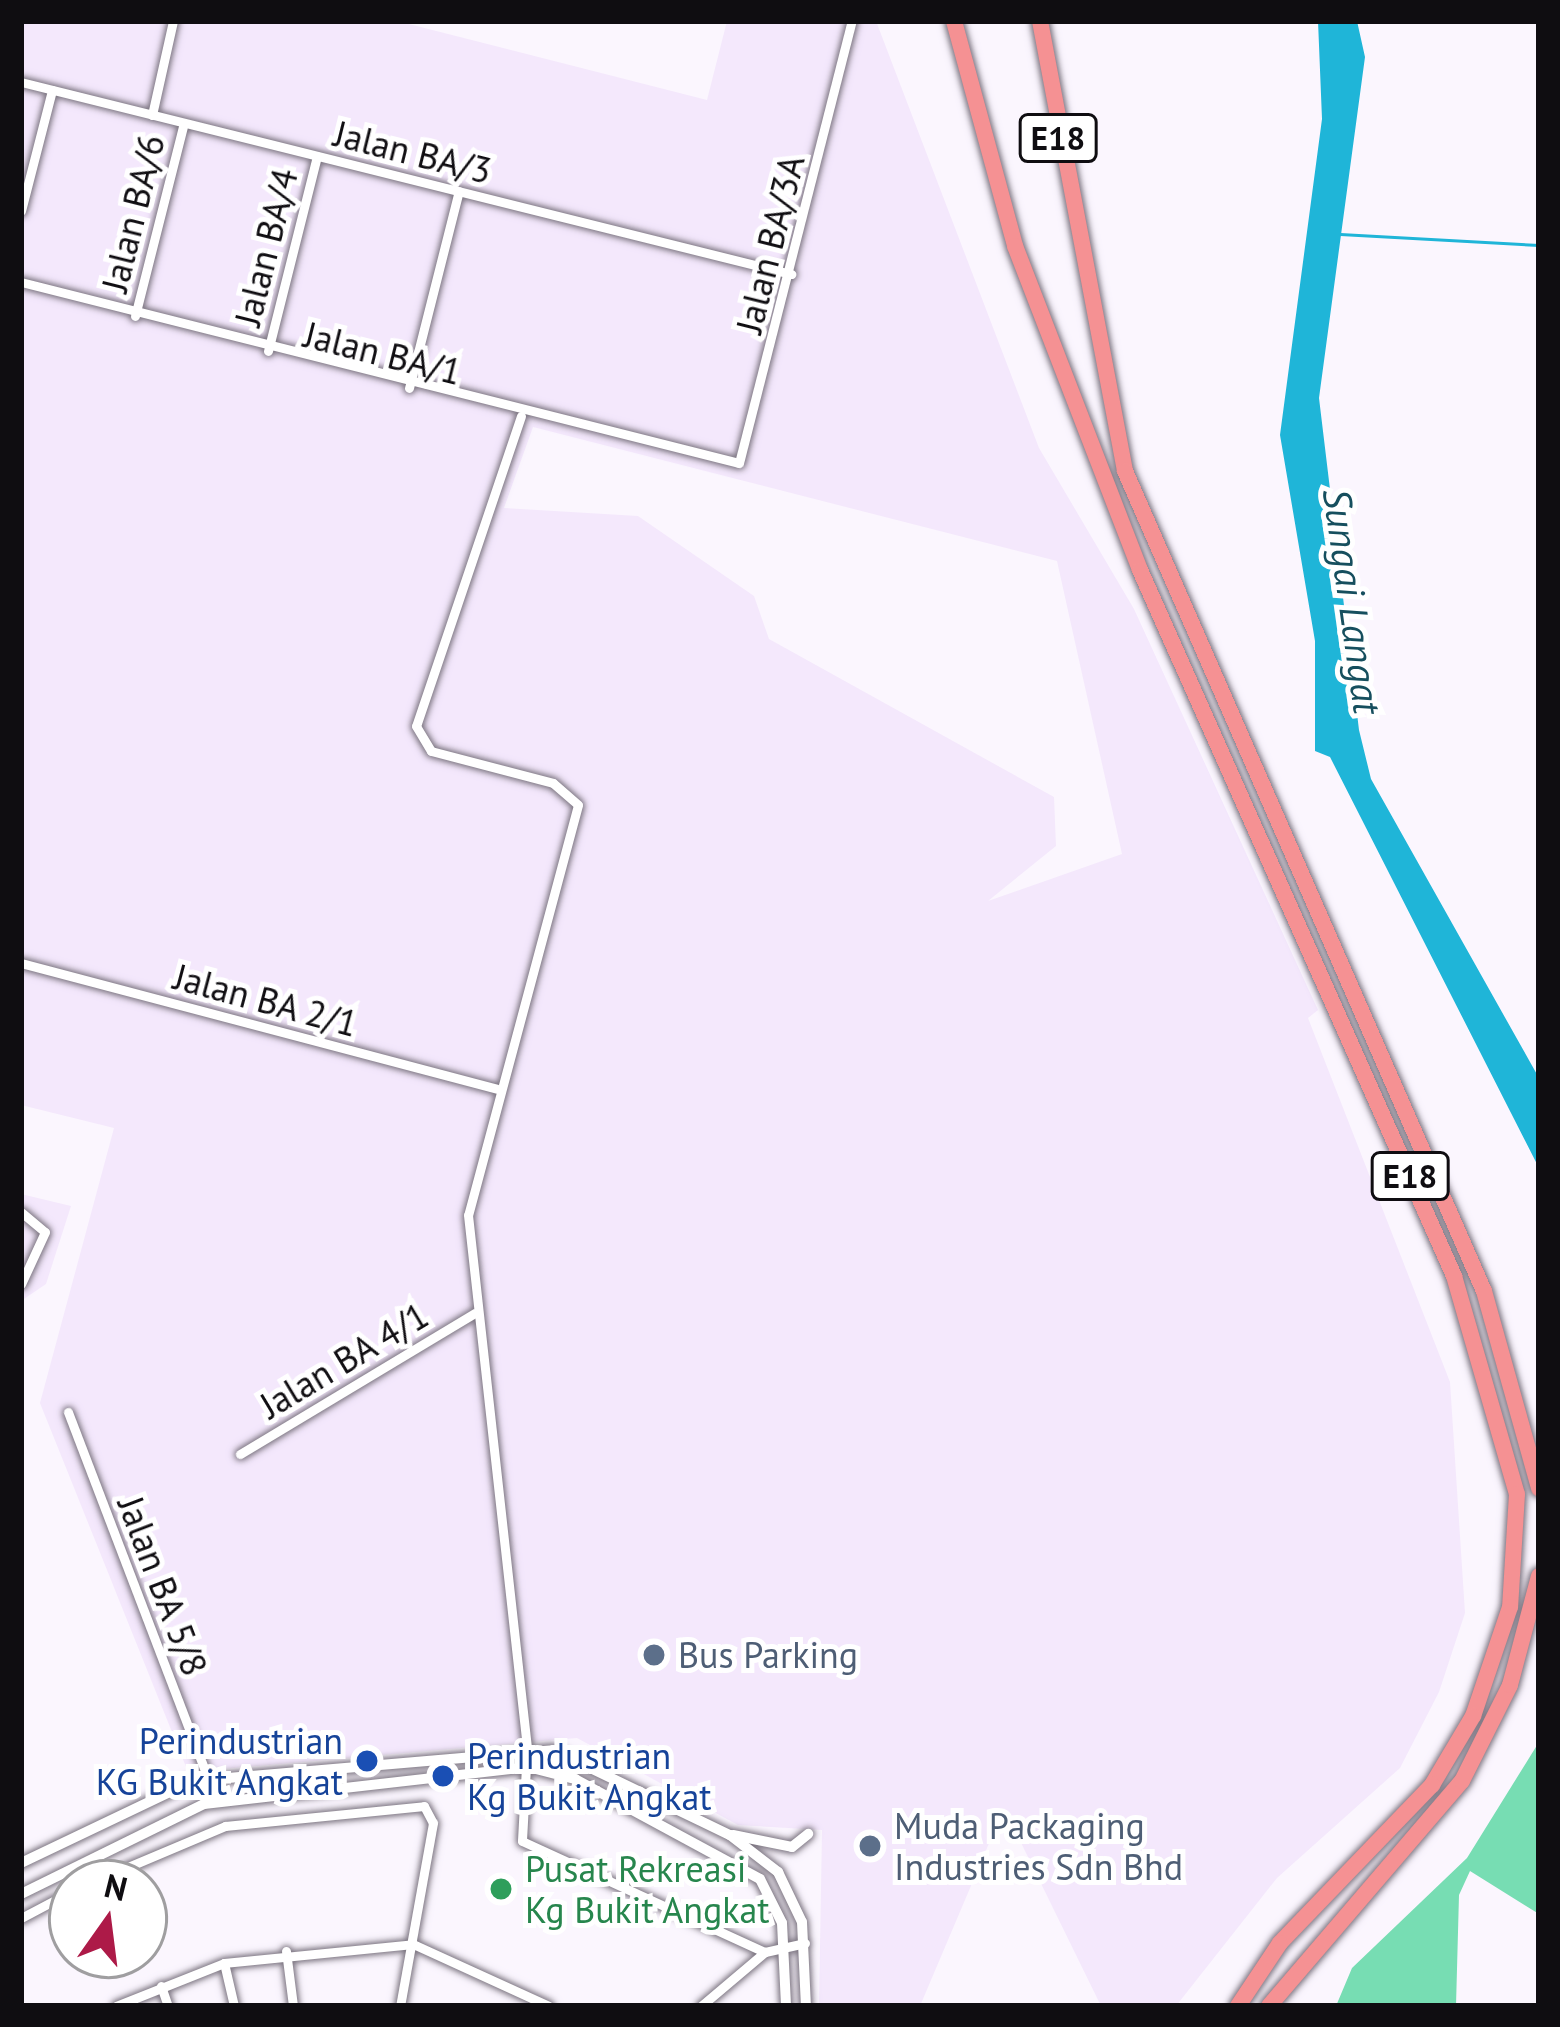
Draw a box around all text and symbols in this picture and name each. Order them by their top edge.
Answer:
road number: E18 [1016,111,1100,165]
street label: Jalan BA/3 [330,112,496,192]
street label: Jalan BA/6 [93,130,173,296]
street label: Jalan BA/3A [727,151,813,337]
street label: Jalan BA/4 [226,164,306,330]
street label: Jalan BA/1 [300,313,466,393]
water label: Sungai Langat [1313,485,1391,717]
street label: Jalan BA 2/1 [169,955,363,1045]
road number: E18 [1368,1149,1452,1203]
street label: Jalan BA 4/1 [252,1293,436,1427]
street label: Jalan BA 5/8 [109,1490,217,1682]
place label: Bus Parking [678,1633,858,1677]
marker: Bus Parking [641,1642,667,1668]
place label: Perindustrian KG Bukit Angkat [95,1718,343,1803]
place label: Perindustrian Kg Bukit Angkat [467,1733,713,1818]
marker: Perindustrian KG Bukit Angkat [354,1748,380,1774]
marker: Perindustrian Kg Bukit Angkat [430,1763,456,1789]
place label: Muda Packaging Industries Sdn Bhd [894,1803,1183,1888]
marker: Muda Packaging Industries Sdn Bhd [857,1833,883,1859]
place label: Pusat Rekreasi Kg Bukit Angkat [525,1846,771,1931]
north arrow [48,1859,168,1979]
text: N [100,1863,132,1910]
marker: Pusat Rekreasi Kg Bukit Angkat [488,1876,514,1902]

